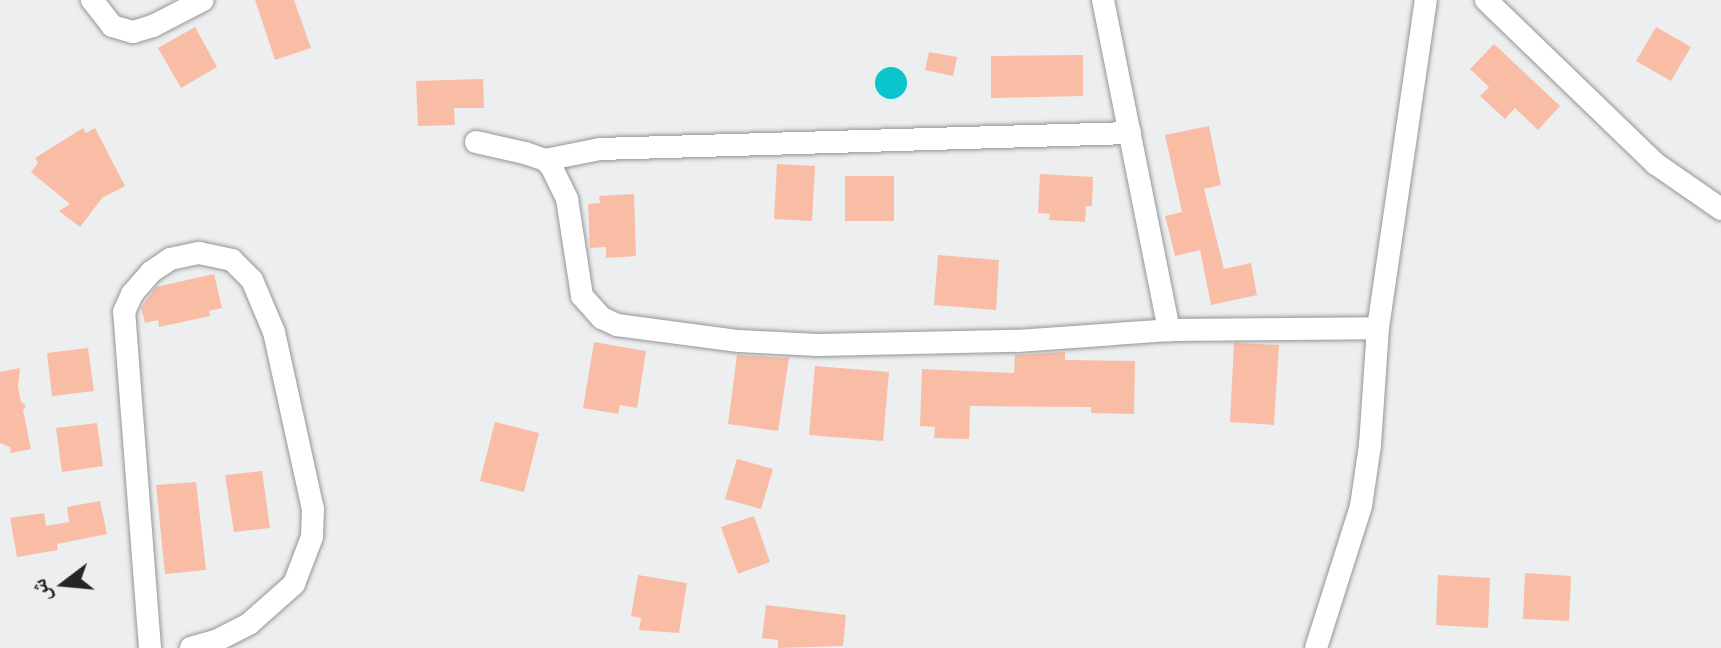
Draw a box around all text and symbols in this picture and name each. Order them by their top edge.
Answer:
north arrow [24,544,104,624]
text: ش [25,576,56,605]

